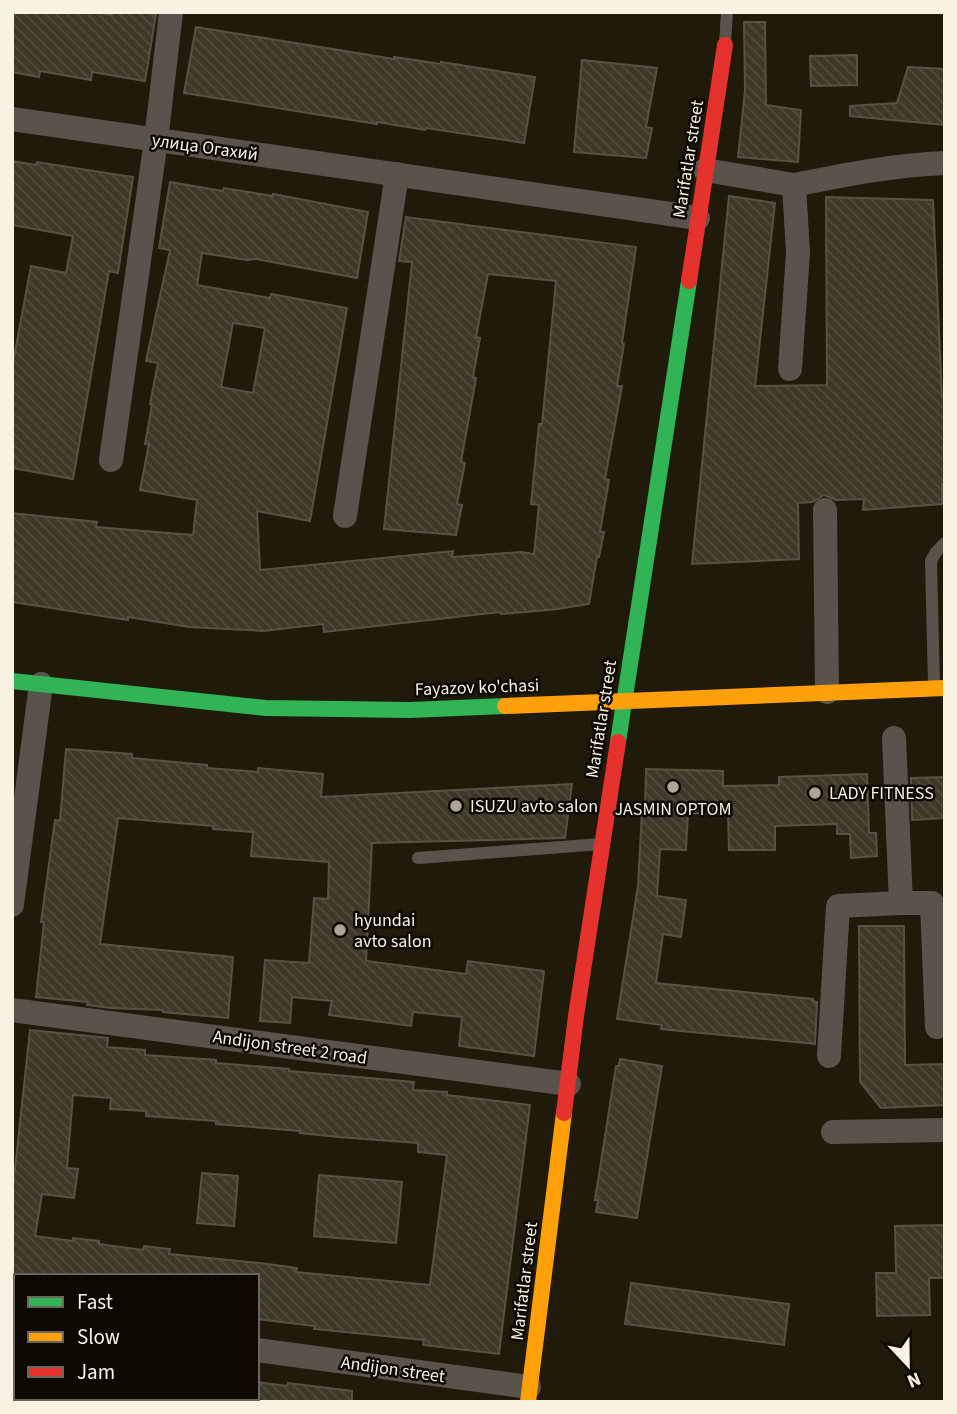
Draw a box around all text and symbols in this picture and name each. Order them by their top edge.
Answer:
street label: Marifatlar street [667,98,710,220]
street label: улица Огахий [150,128,260,167]
street label: Marifatlar street [580,658,623,780]
street label: Fayazov ko'chasi [414,673,540,702]
marker: JASMIN OPTOM [665,779,681,795]
place label: LADY FITNESS [829,781,934,806]
marker: LADY FITNESS [807,785,823,801]
place label: ISUZU avto salon [470,794,598,819]
place label: JASMIN OPTOM [614,797,732,822]
marker: ISUZU avto salon [448,798,464,814]
place label: hyundai avto salon [354,908,431,954]
marker: hyundai avto salon [332,922,348,938]
street label: Andijon street 2 road [211,1024,369,1071]
street label: Marifatlar street [505,1220,544,1342]
legend [14,1274,259,1400]
text: Fast [77,1287,113,1317]
text: Slow [77,1322,120,1352]
north arrow [873,1330,943,1400]
street label: Andijon street [339,1350,447,1389]
text: Jam [77,1357,115,1387]
text: N [903,1364,925,1394]

